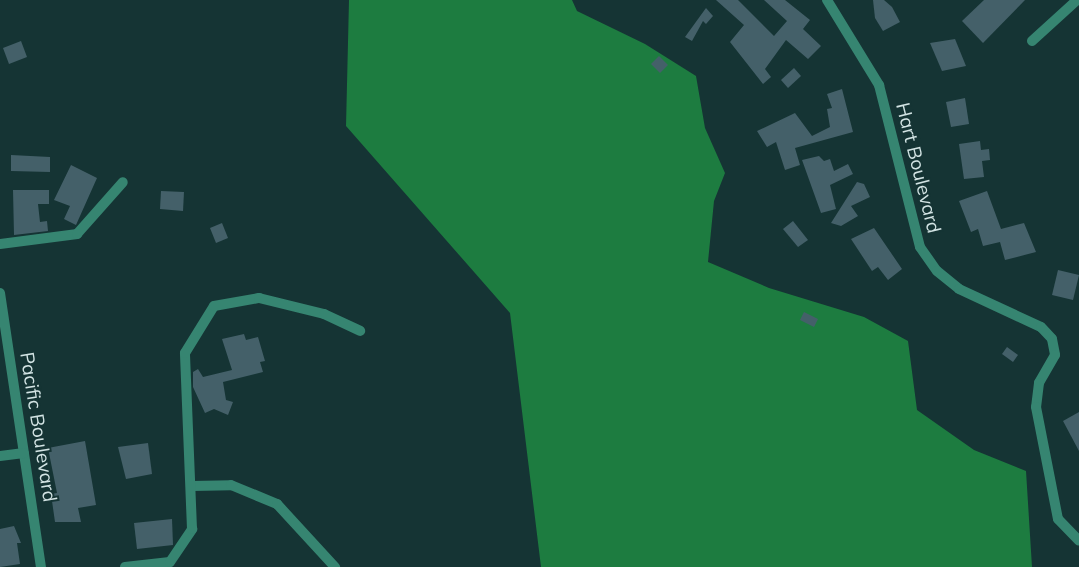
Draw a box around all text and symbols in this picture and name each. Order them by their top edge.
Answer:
street label: Hart Boulevard [891,100,945,236]
street label: Pacific Boulevard [15,350,61,504]

